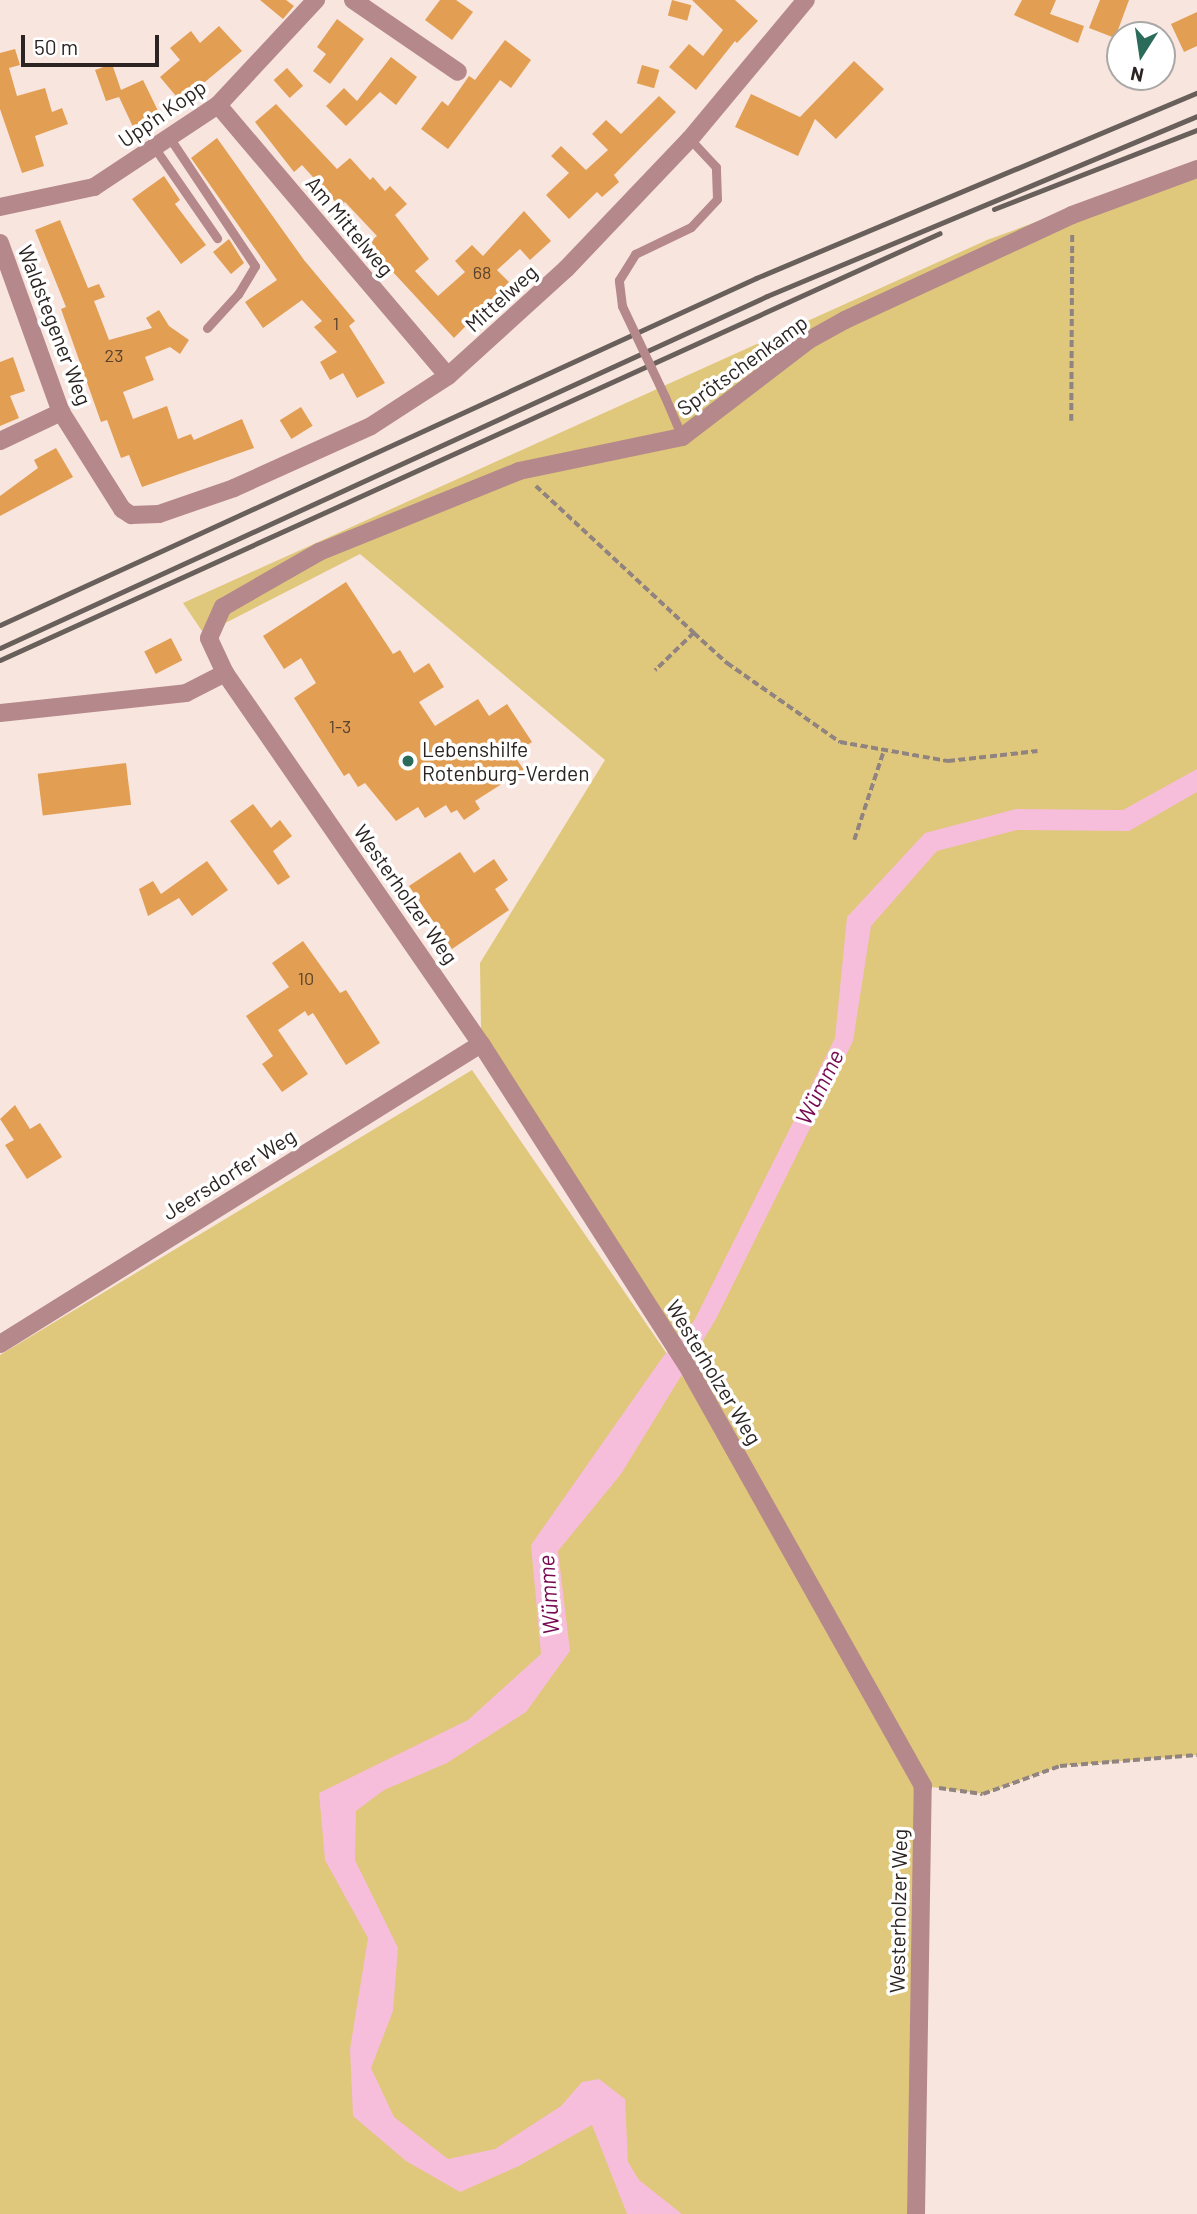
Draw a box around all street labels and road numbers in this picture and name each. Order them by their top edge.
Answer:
street label: Upp'n Kopp [113,74,211,152]
street label: Am Mittelweg [301,171,399,281]
street label: Waldstegener Weg [13,241,97,409]
street label: Mittelweg [460,259,542,337]
street label: Sprötschenkamp [672,309,812,421]
street label: Westerholzer Weg [349,819,463,969]
street label: Jeersdorfer Weg [158,1123,300,1225]
street label: Westerholzer Weg [661,1295,767,1449]
street label: Westerholzer Weg [884,1829,912,1993]

